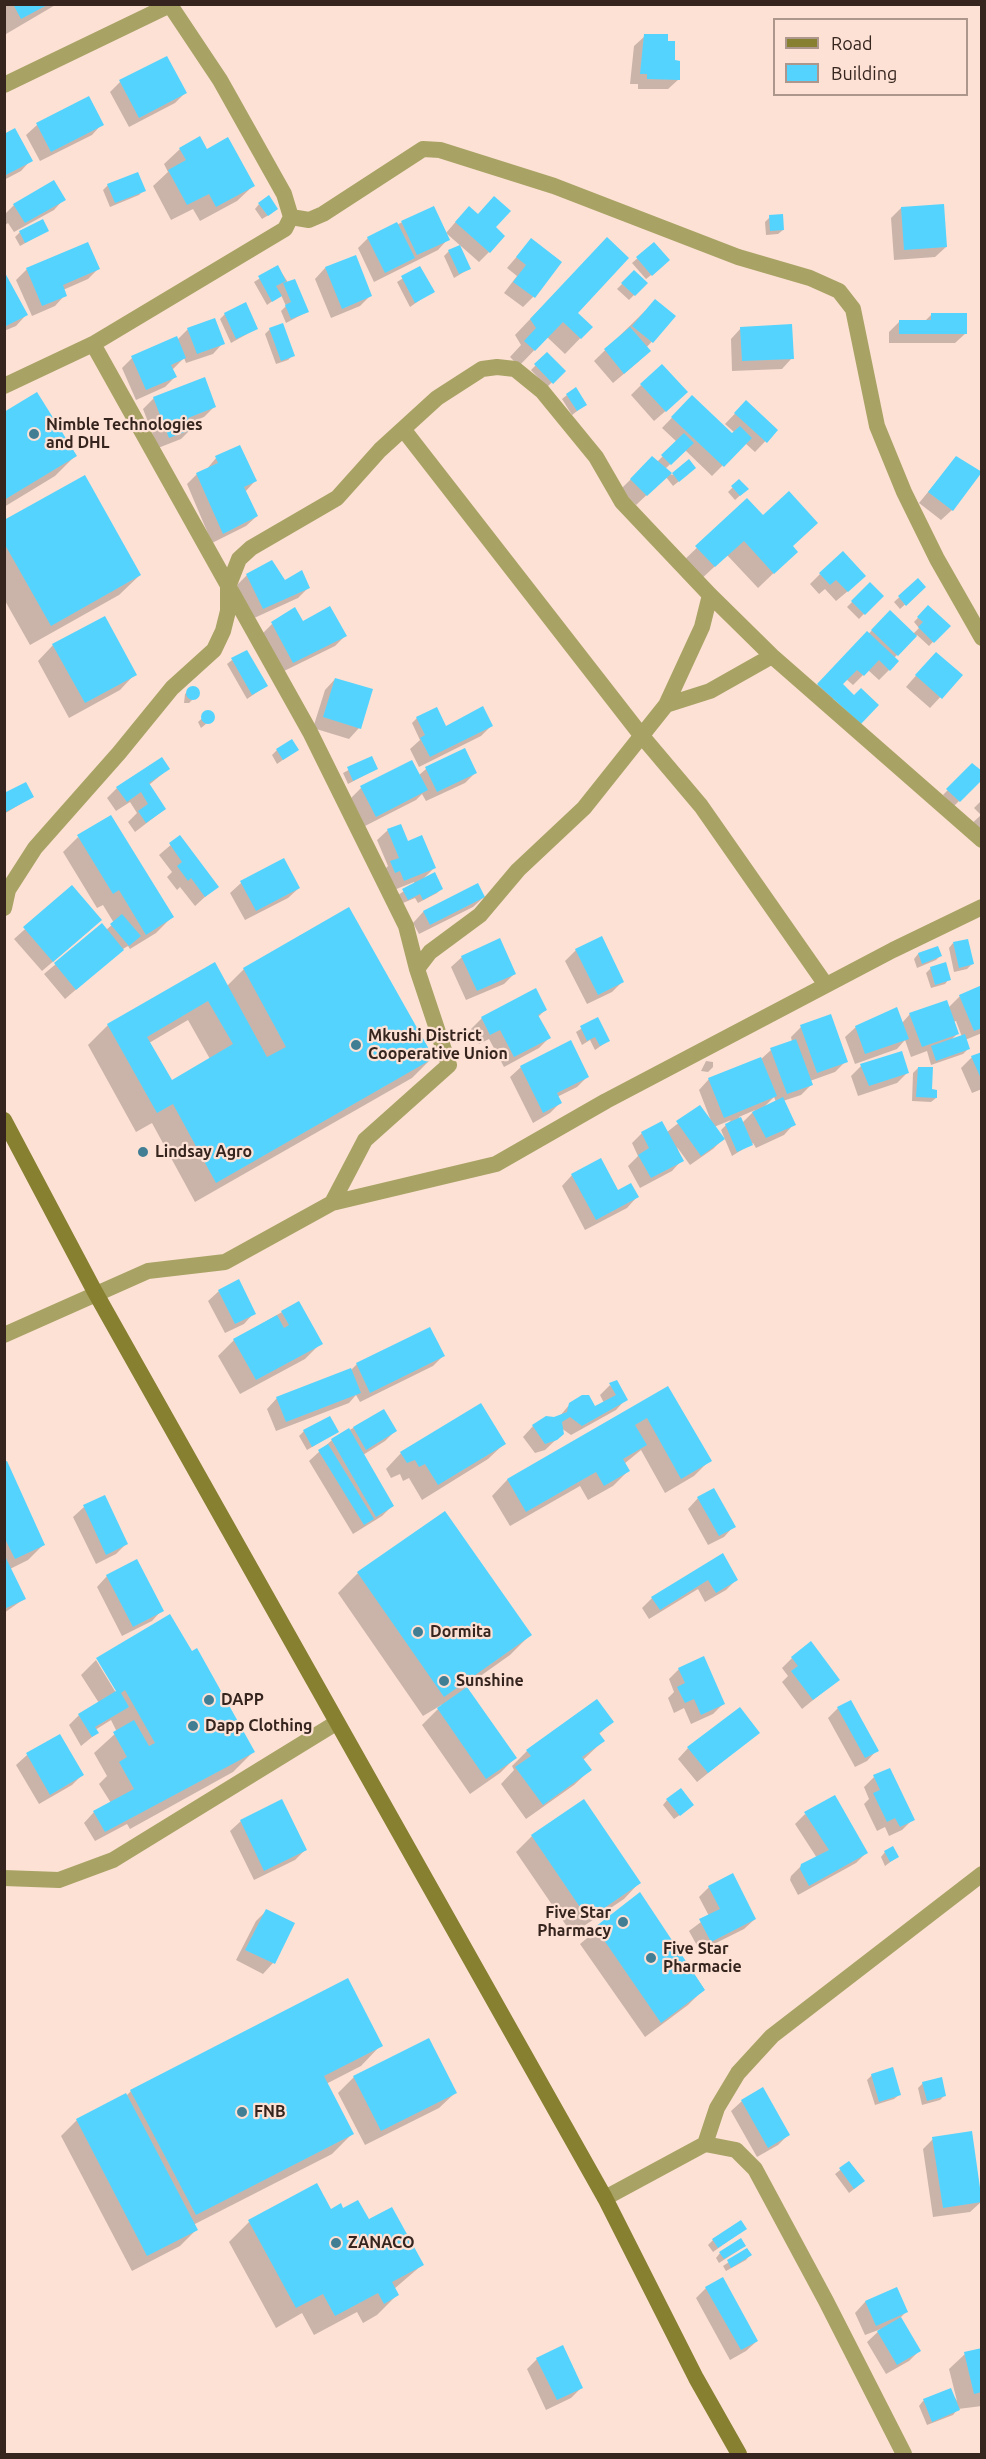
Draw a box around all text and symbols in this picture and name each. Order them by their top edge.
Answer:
legend [773,18,968,96]
text: Road [831,33,873,53]
text: Building [831,63,897,83]
place label: Nimble Technologies and DHL [46,415,203,453]
marker: Nimble Technologies and DHL [27,427,41,441]
place label: Mkushi District Cooperative Union [368,1026,508,1064]
marker: Mkushi District Cooperative Union [349,1038,363,1052]
place label: Lindsay Agro [155,1142,252,1162]
marker: Lindsay Agro [136,1145,150,1159]
place label: Dormita [430,1622,491,1642]
marker: Dormita [411,1625,425,1639]
place label: Sunshine [456,1671,524,1691]
marker: Sunshine [437,1674,451,1688]
place label: DAPP [221,1690,264,1710]
marker: DAPP [202,1693,216,1707]
place label: Dapp Clothing [205,1716,313,1736]
marker: Dapp Clothing [186,1719,200,1733]
place label: Five Star Pharmacy [537,1903,611,1941]
marker: Five Star Pharmacy [616,1915,630,1929]
place label: Five Star Pharmacie [663,1939,742,1977]
marker: Five Star Pharmacie [644,1951,658,1965]
place label: FNB [254,2102,286,2122]
marker: FNB [235,2105,249,2119]
place label: ZANACO [348,2233,415,2253]
marker: ZANACO [329,2236,343,2250]

